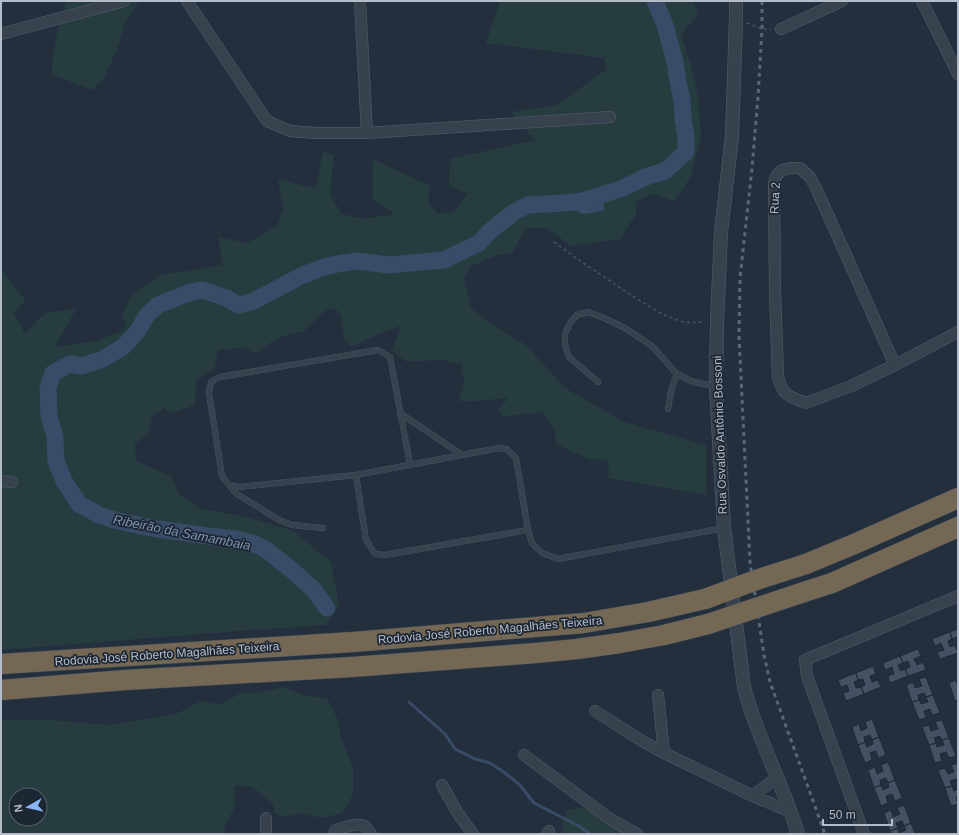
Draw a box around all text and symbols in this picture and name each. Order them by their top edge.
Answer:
street label: Rua 2 [767,181,783,214]
street label: Rua Osvaldo Antônio Bossoni [710,355,730,515]
water label: Ribeirão da Samambaia [112,512,252,553]
street label: Rodovia José Roberto Magalhães Teixeira [377,613,603,647]
street label: Rodovia José Roberto Magalhães Teixeira [54,639,280,669]
north arrow [8,787,48,827]
scale bar [823,801,892,827]
text: N [12,804,25,813]
text: 50 m [829,808,856,822]

